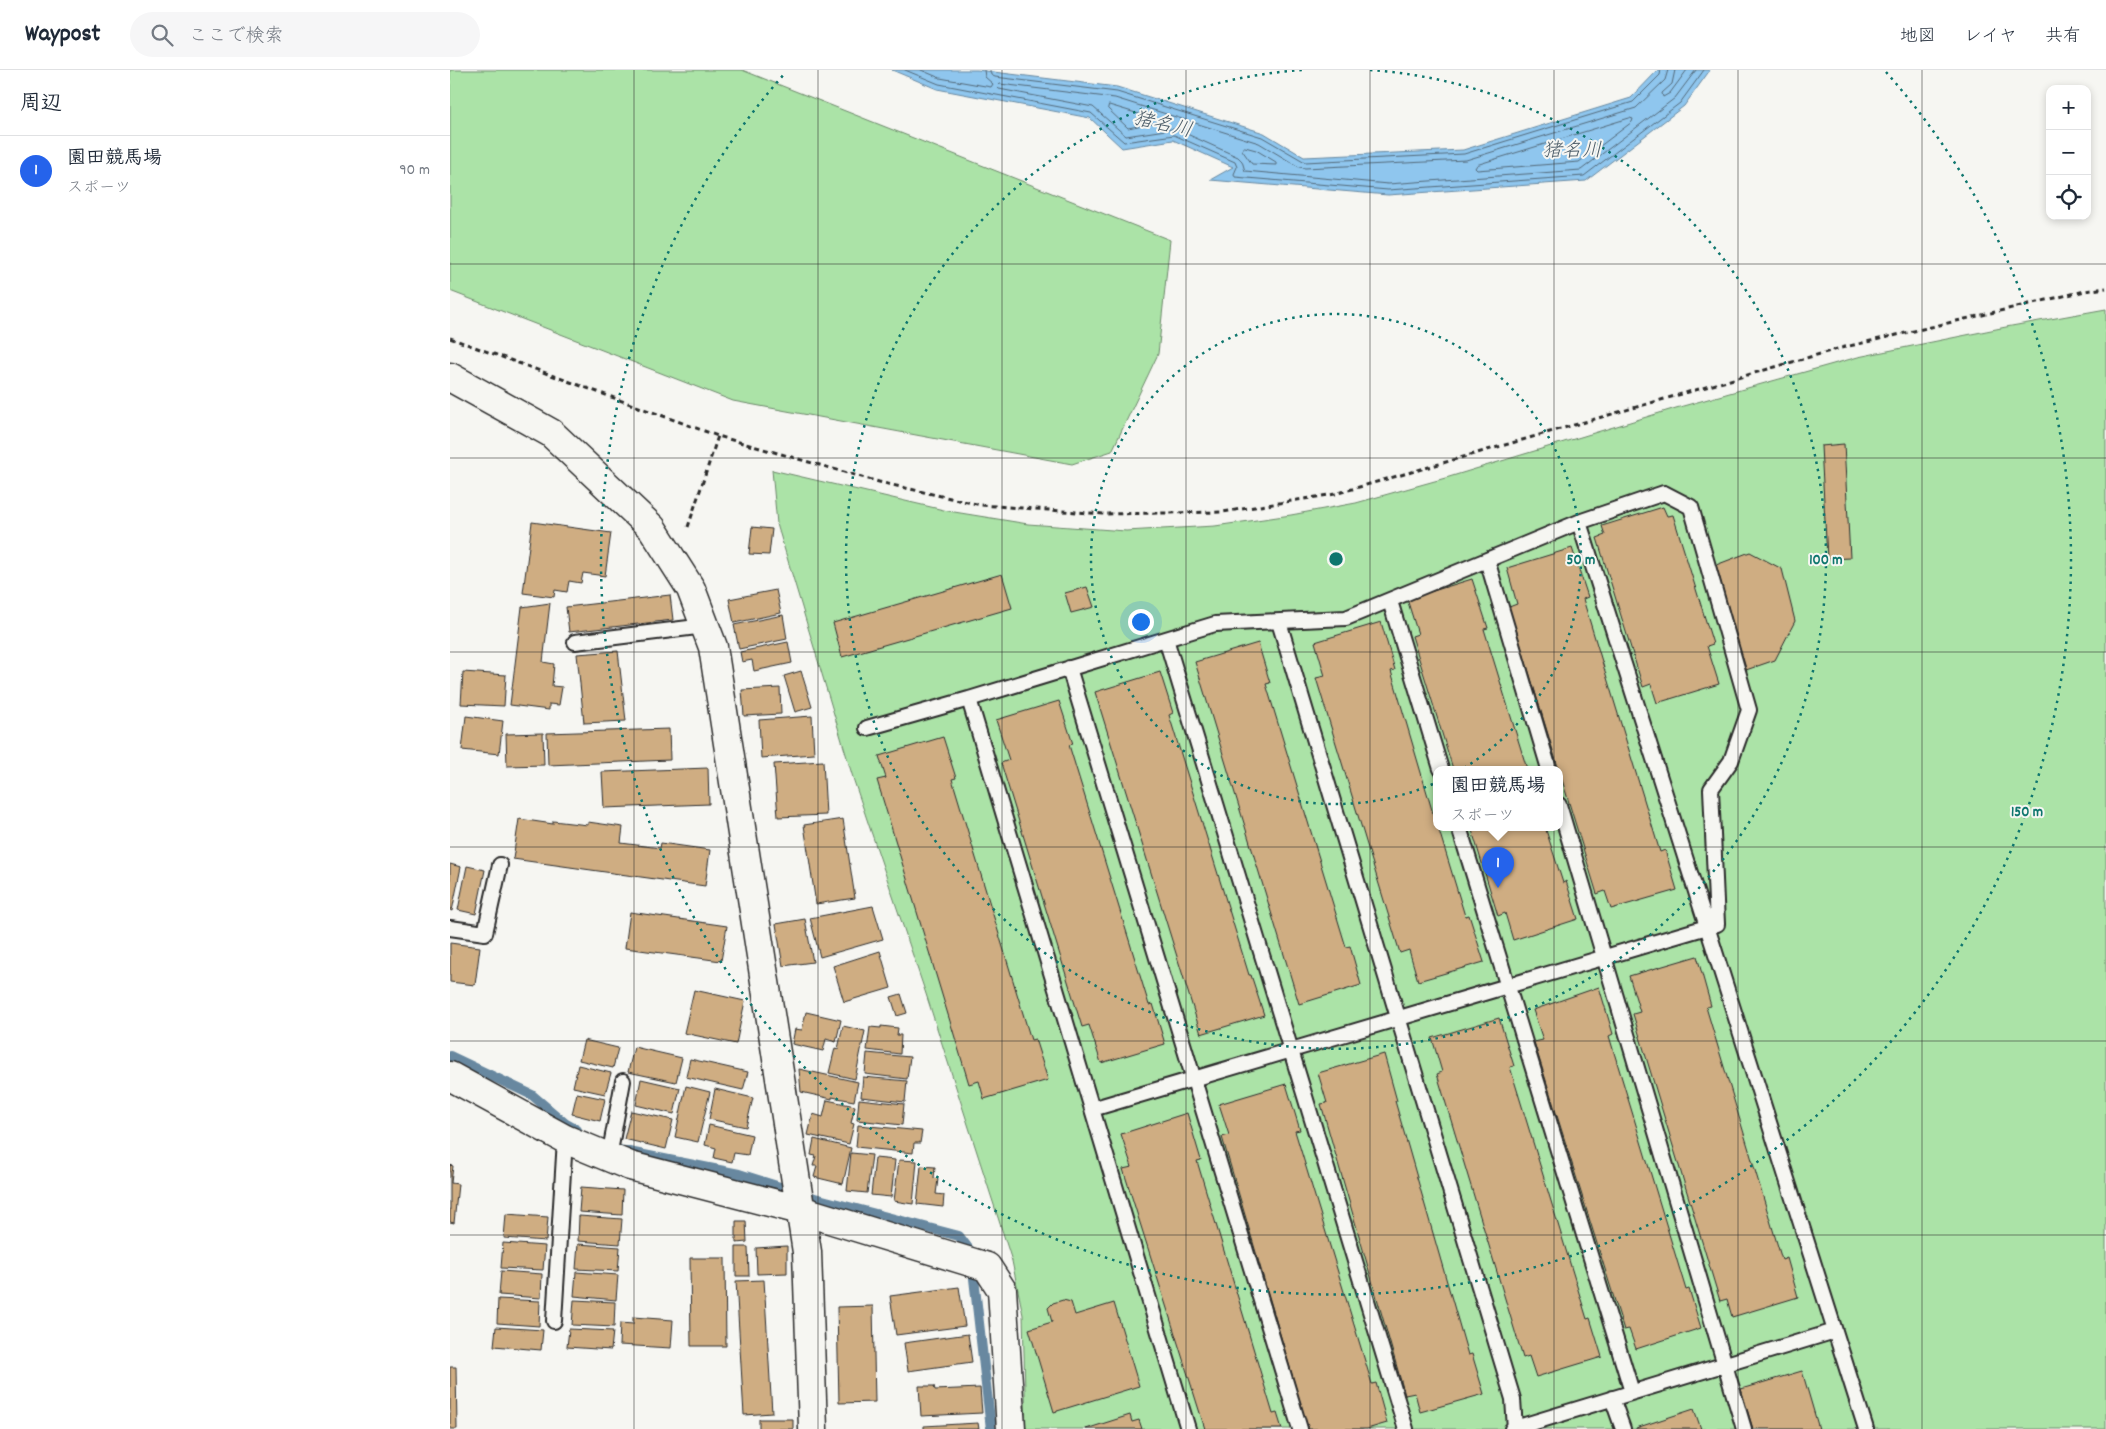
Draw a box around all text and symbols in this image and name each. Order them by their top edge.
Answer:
search box [130,12,480,57]
text: Waypost [25,18,100,52]
icon: search [148,21,176,49]
text: ここで検索 [188,24,283,51]
text: 地図 [1900,25,1936,50]
text: レイヤ [1964,25,2017,50]
text: 共有 [2045,25,2081,50]
map controls [2046,85,2091,220]
button: + [2046,85,2091,130]
text: 周辺 [20,90,62,120]
water label: 猪名川 [1130,106,1195,146]
button: − [2046,130,2091,175]
water label: 猪名川 [1542,138,1602,166]
text: 園田競馬場 [67,146,162,173]
text: 1 [34,159,38,182]
text: 90 m [399,159,430,182]
button: locate [2046,175,2091,220]
text: スポーツ [67,177,131,200]
centre of rings [1327,550,1345,568]
text: 50 m [1567,550,1595,572]
text: 100 m [1809,550,1843,572]
your location [1128,609,1154,635]
popup [1433,766,1563,831]
text: 園田競馬場 [1450,774,1546,801]
text: 150 m [2011,802,2043,824]
text: スポーツ [1450,805,1514,828]
pin: 1 [1482,847,1514,888]

